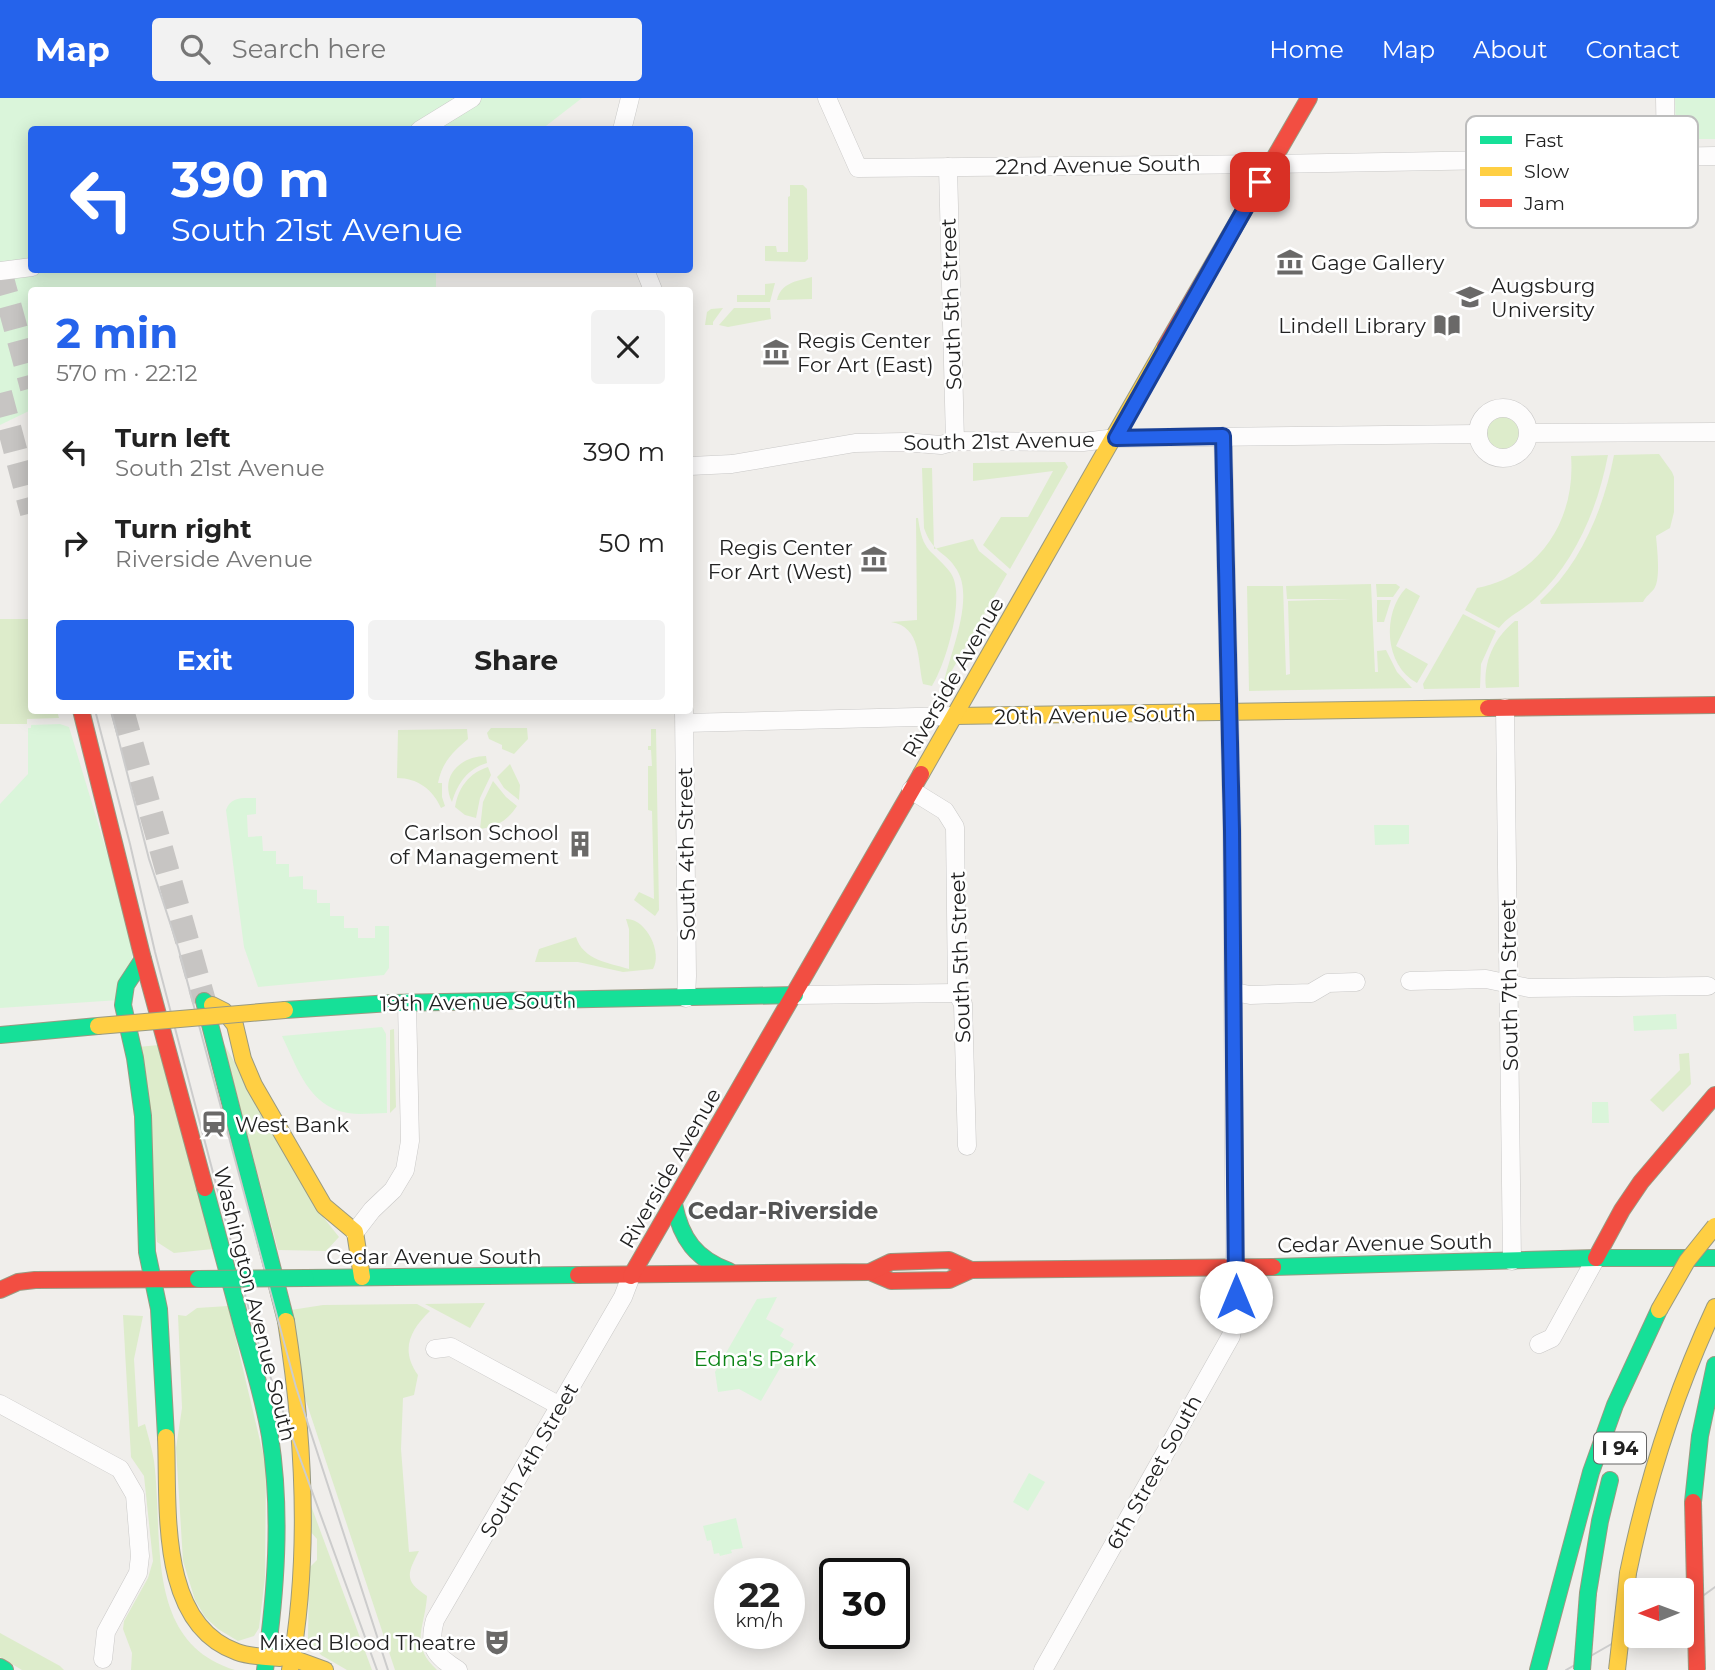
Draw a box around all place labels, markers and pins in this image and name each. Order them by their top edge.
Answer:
pin [1230,152,1290,212]
museum icon: Gage Gallery [1275,247,1305,277]
place label: Gage Gallery [1311,250,1445,275]
place label: Augsburg University [1491,273,1595,322]
school or university icon: Augsburg University [1455,282,1485,312]
library icon: Lindell Library [1432,310,1462,340]
place label: Lindell Library [1278,313,1427,338]
place label: Regis Center For Art (East) [797,328,934,377]
museum icon: Regis Center For Art (East) [761,337,791,367]
place label: Regis Center For Art (West) [708,535,853,584]
museum icon: Regis Center For Art (West) [859,544,889,574]
place label: Carlson School of Management [389,820,559,869]
building icon: Carlson School of Management [565,829,595,859]
station icon: West Bank [199,1109,229,1139]
place label: West Bank [235,1112,350,1137]
theatre icon: Mixed Blood Theatre [482,1627,512,1657]
place label: Mixed Blood Theatre [259,1630,476,1655]

